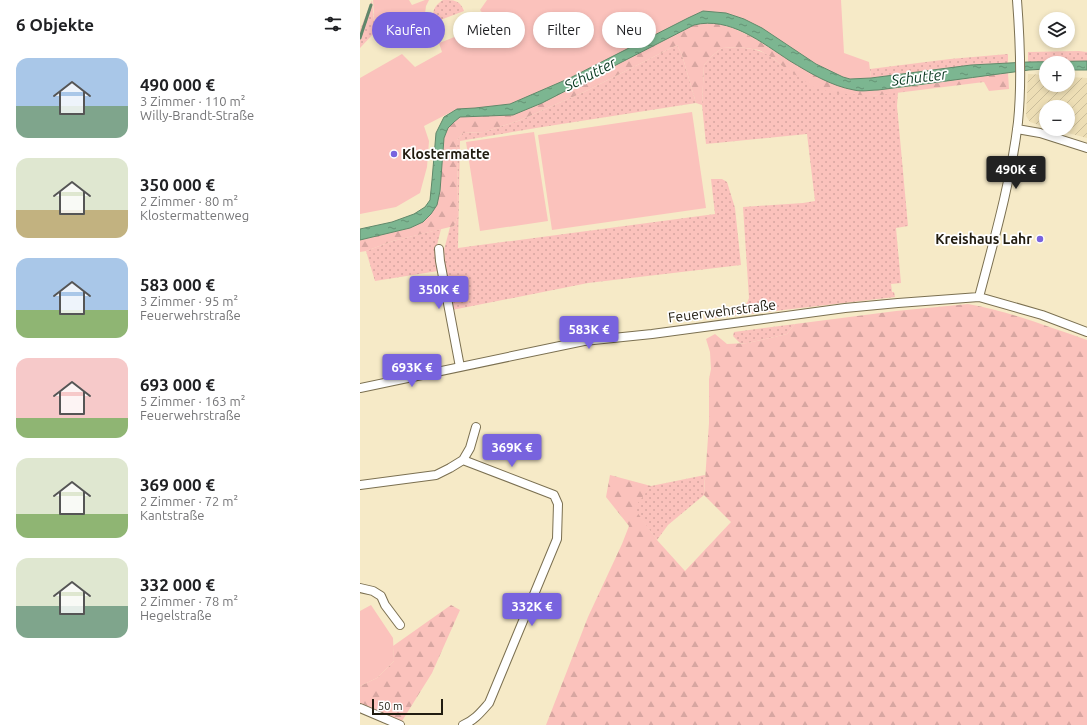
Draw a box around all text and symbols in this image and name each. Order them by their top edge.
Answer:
chip: Kaufen [372,12,445,48]
chip: Mieten [453,12,525,48]
chip: Filter [533,12,594,48]
chip: Neu [602,12,656,48]
map controls [1039,12,1075,136]
button: layers [1039,12,1075,48]
icon: filters [322,13,344,35]
text: 6 Objekte [16,15,94,34]
water label: Schutter [560,53,620,95]
button: + [1039,56,1075,92]
water label: Schutter [889,65,949,89]
icon: home [48,74,96,122]
text: 490 000 € [140,75,215,94]
text: 3 Zimmer · 110 m² [140,94,246,108]
button: − [1039,100,1075,136]
text: Willy-Brandt-Straße [140,108,254,122]
place label: Klostermatte [402,146,490,162]
marker: Klostermatte [389,149,399,159]
pin: 490K € [983,156,1049,190]
text: 490K € [995,162,1037,176]
icon: home [48,174,96,222]
text: 350 000 € [140,175,215,194]
text: 2 Zimmer · 80 m² [140,194,238,208]
text: Klostermattenweg [140,208,249,222]
place label: Kreishaus Lahr [935,231,1032,247]
marker: Kreishaus Lahr [1035,234,1045,244]
icon: home [48,274,96,322]
text: 583 000 € [140,275,215,294]
pin: 350K € [406,276,472,310]
text: 350K € [418,282,460,296]
text: 3 Zimmer · 95 m² [140,294,238,308]
street label: Feuerwehrstraße [667,296,777,326]
text: Feuerwehrstraße [140,308,241,322]
pin: 583K € [556,316,622,350]
text: 583K € [568,322,610,336]
pin: 693K € [379,354,445,388]
text: 693K € [391,360,433,374]
icon: home [48,374,96,422]
text: 693 000 € [140,375,215,394]
text: 5 Zimmer · 163 m² [140,394,246,408]
text: Feuerwehrstraße [140,408,241,422]
pin: 369K € [479,434,545,468]
text: 369K € [491,440,533,454]
icon: home [48,474,96,522]
text: 369 000 € [140,475,215,494]
text: 2 Zimmer · 72 m² [140,494,238,508]
text: Kantstraße [140,508,204,522]
icon: home [48,574,96,622]
text: 332 000 € [140,575,215,594]
pin: 332K € [499,593,565,627]
text: 2 Zimmer · 78 m² [140,594,238,608]
text: 332K € [511,599,553,613]
text: Hegelstraße [140,608,212,622]
scale bar [372,697,443,716]
text: 50 m [378,700,402,712]

